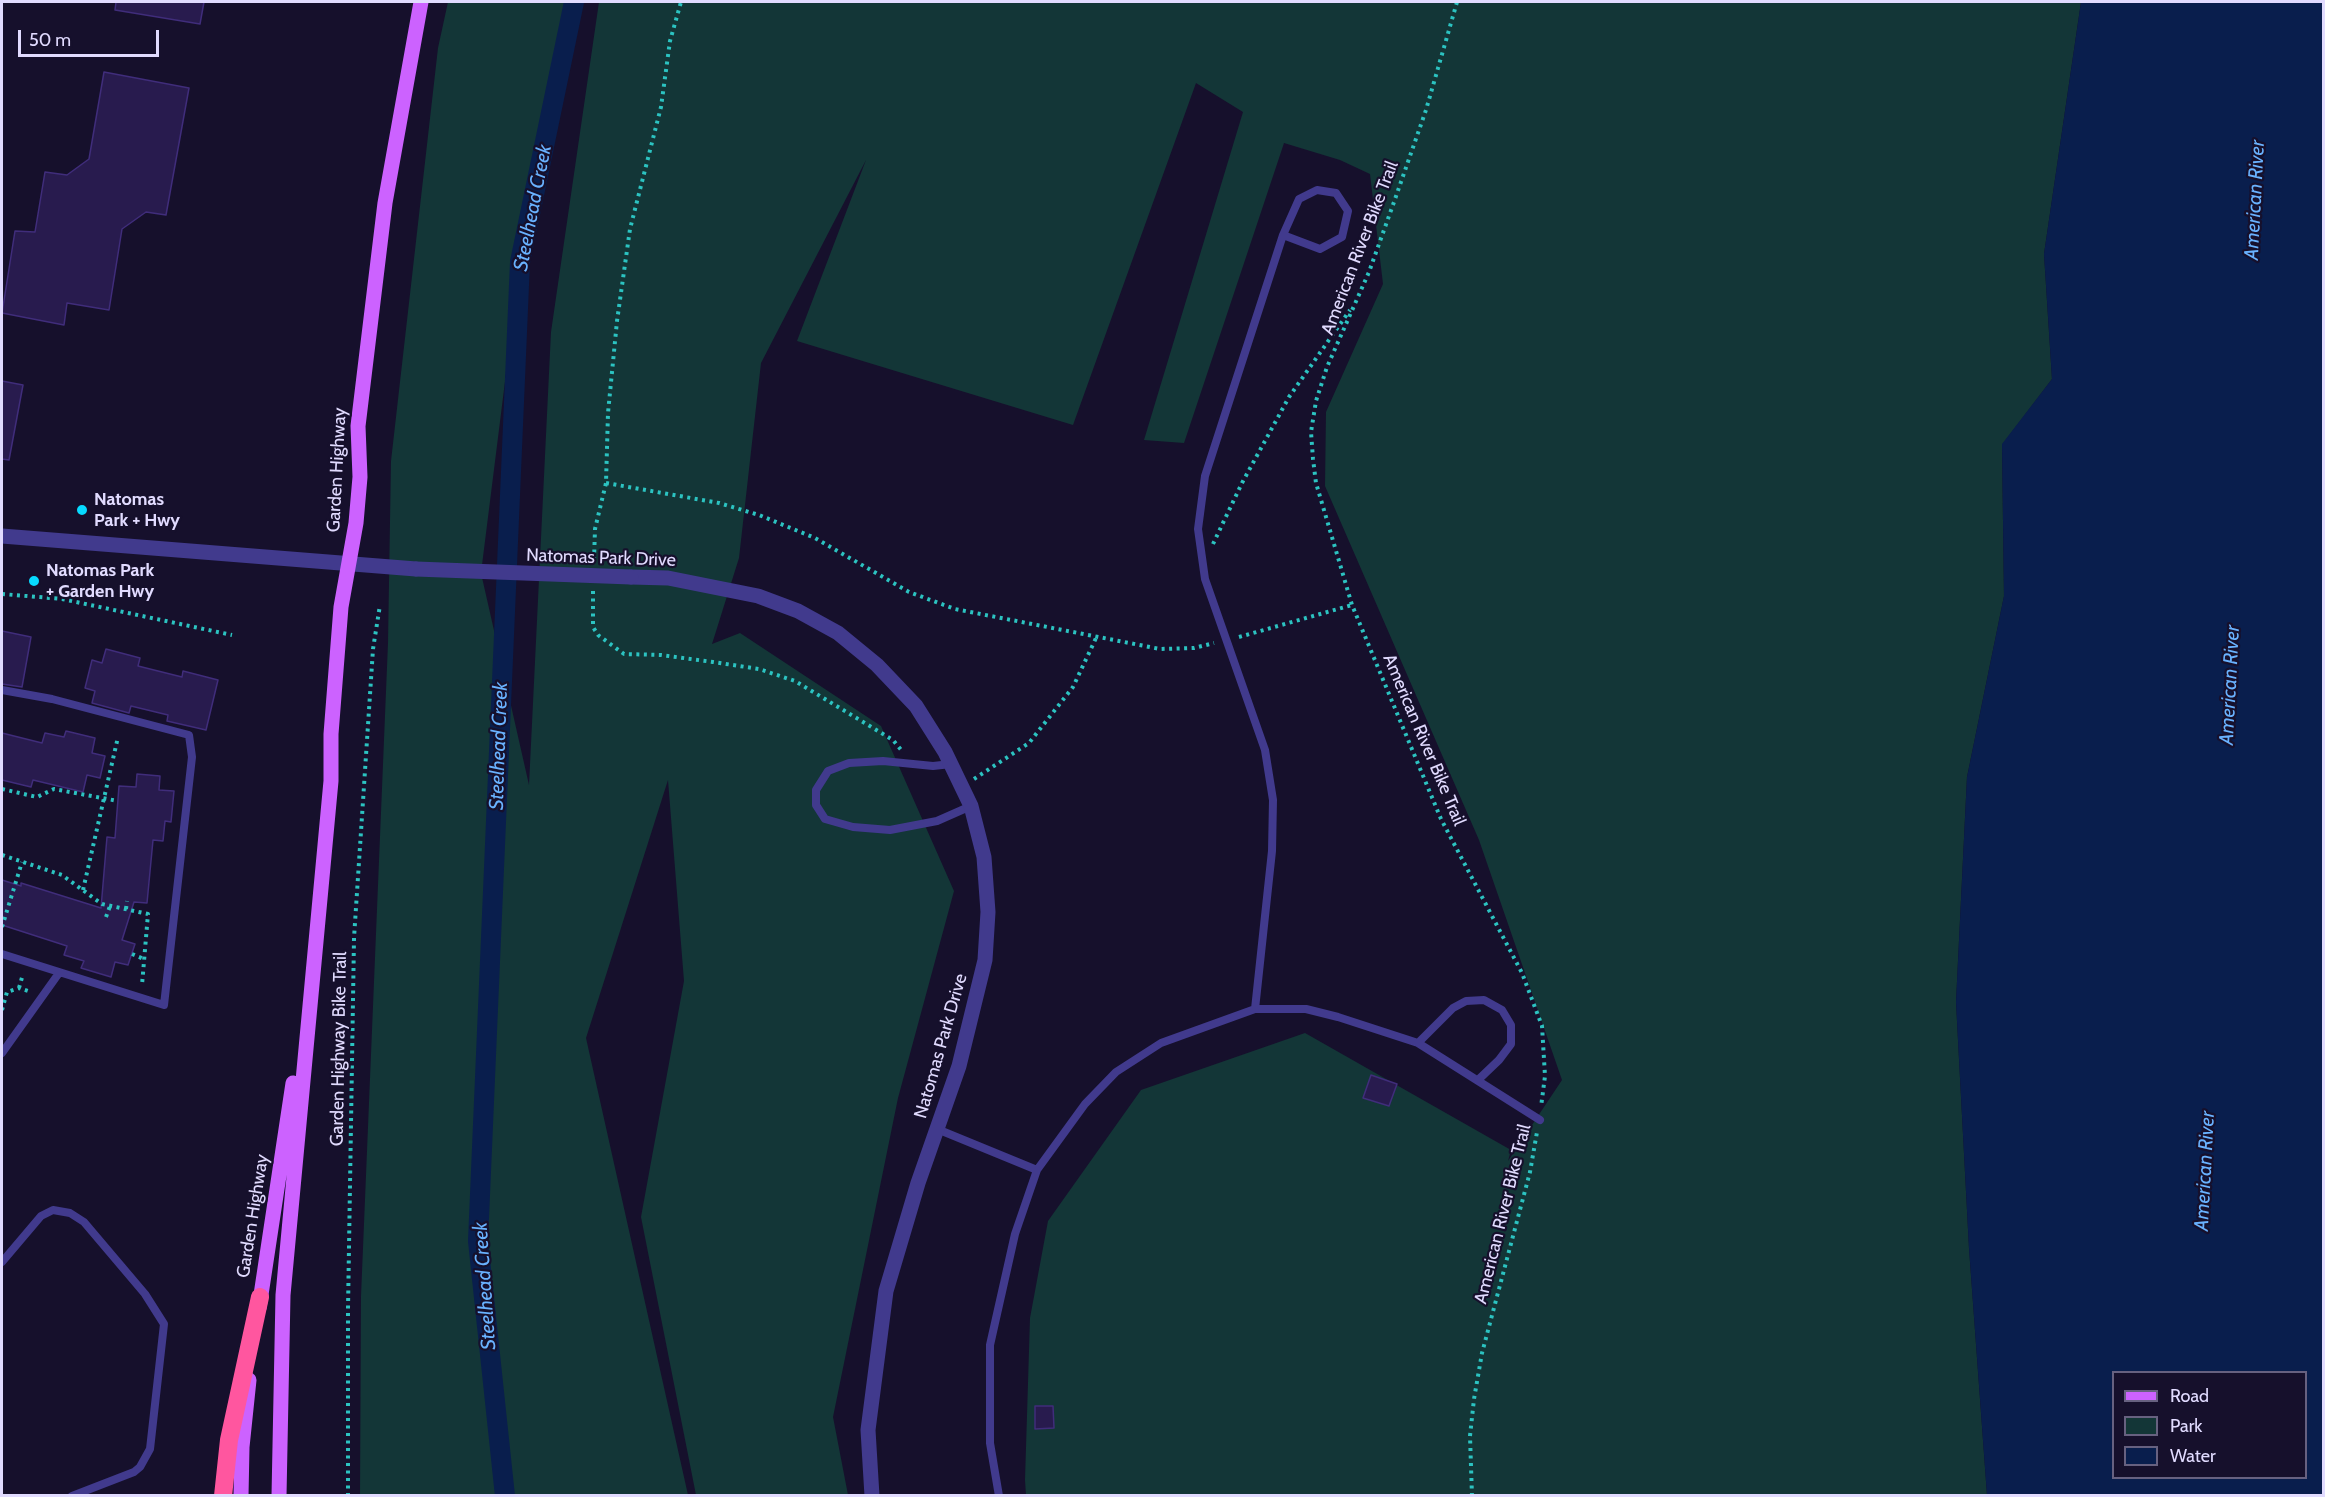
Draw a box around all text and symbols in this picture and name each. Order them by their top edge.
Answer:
scale bar [21,18,162,56]
text: 50 m [29,29,71,51]
water label: American River [2240,139,2270,261]
water label: Steelhead Creek [509,143,557,273]
street label: American River Bike Trail [1317,158,1403,338]
street label: Garden Highway [323,407,351,533]
place label: Natomas Park + Hwy [94,489,180,532]
marker: Natomas Park + Hwy [75,503,89,517]
street label: Natomas Park Drive [526,545,676,571]
place label: Natomas Park + Garden Hwy [46,560,154,602]
marker: Natomas Park + Garden Hwy [27,574,41,588]
water label: American River [2215,624,2245,746]
street label: American River Bike Trail [1378,651,1470,829]
water label: Steelhead Creek [485,682,513,810]
street label: Garden Highway Bike Trail [327,952,351,1146]
street label: Natomas Park Drive [910,971,972,1121]
water label: American River [2190,1110,2220,1232]
street label: American River Bike Trail [1470,1122,1536,1306]
street label: Garden Highway [233,1153,273,1279]
water label: Steelhead Creek [469,1221,501,1351]
legend [2112,1371,2307,1479]
text: Road [2170,1385,2209,1407]
text: Park [2170,1415,2202,1437]
text: Water [2170,1445,2216,1467]

